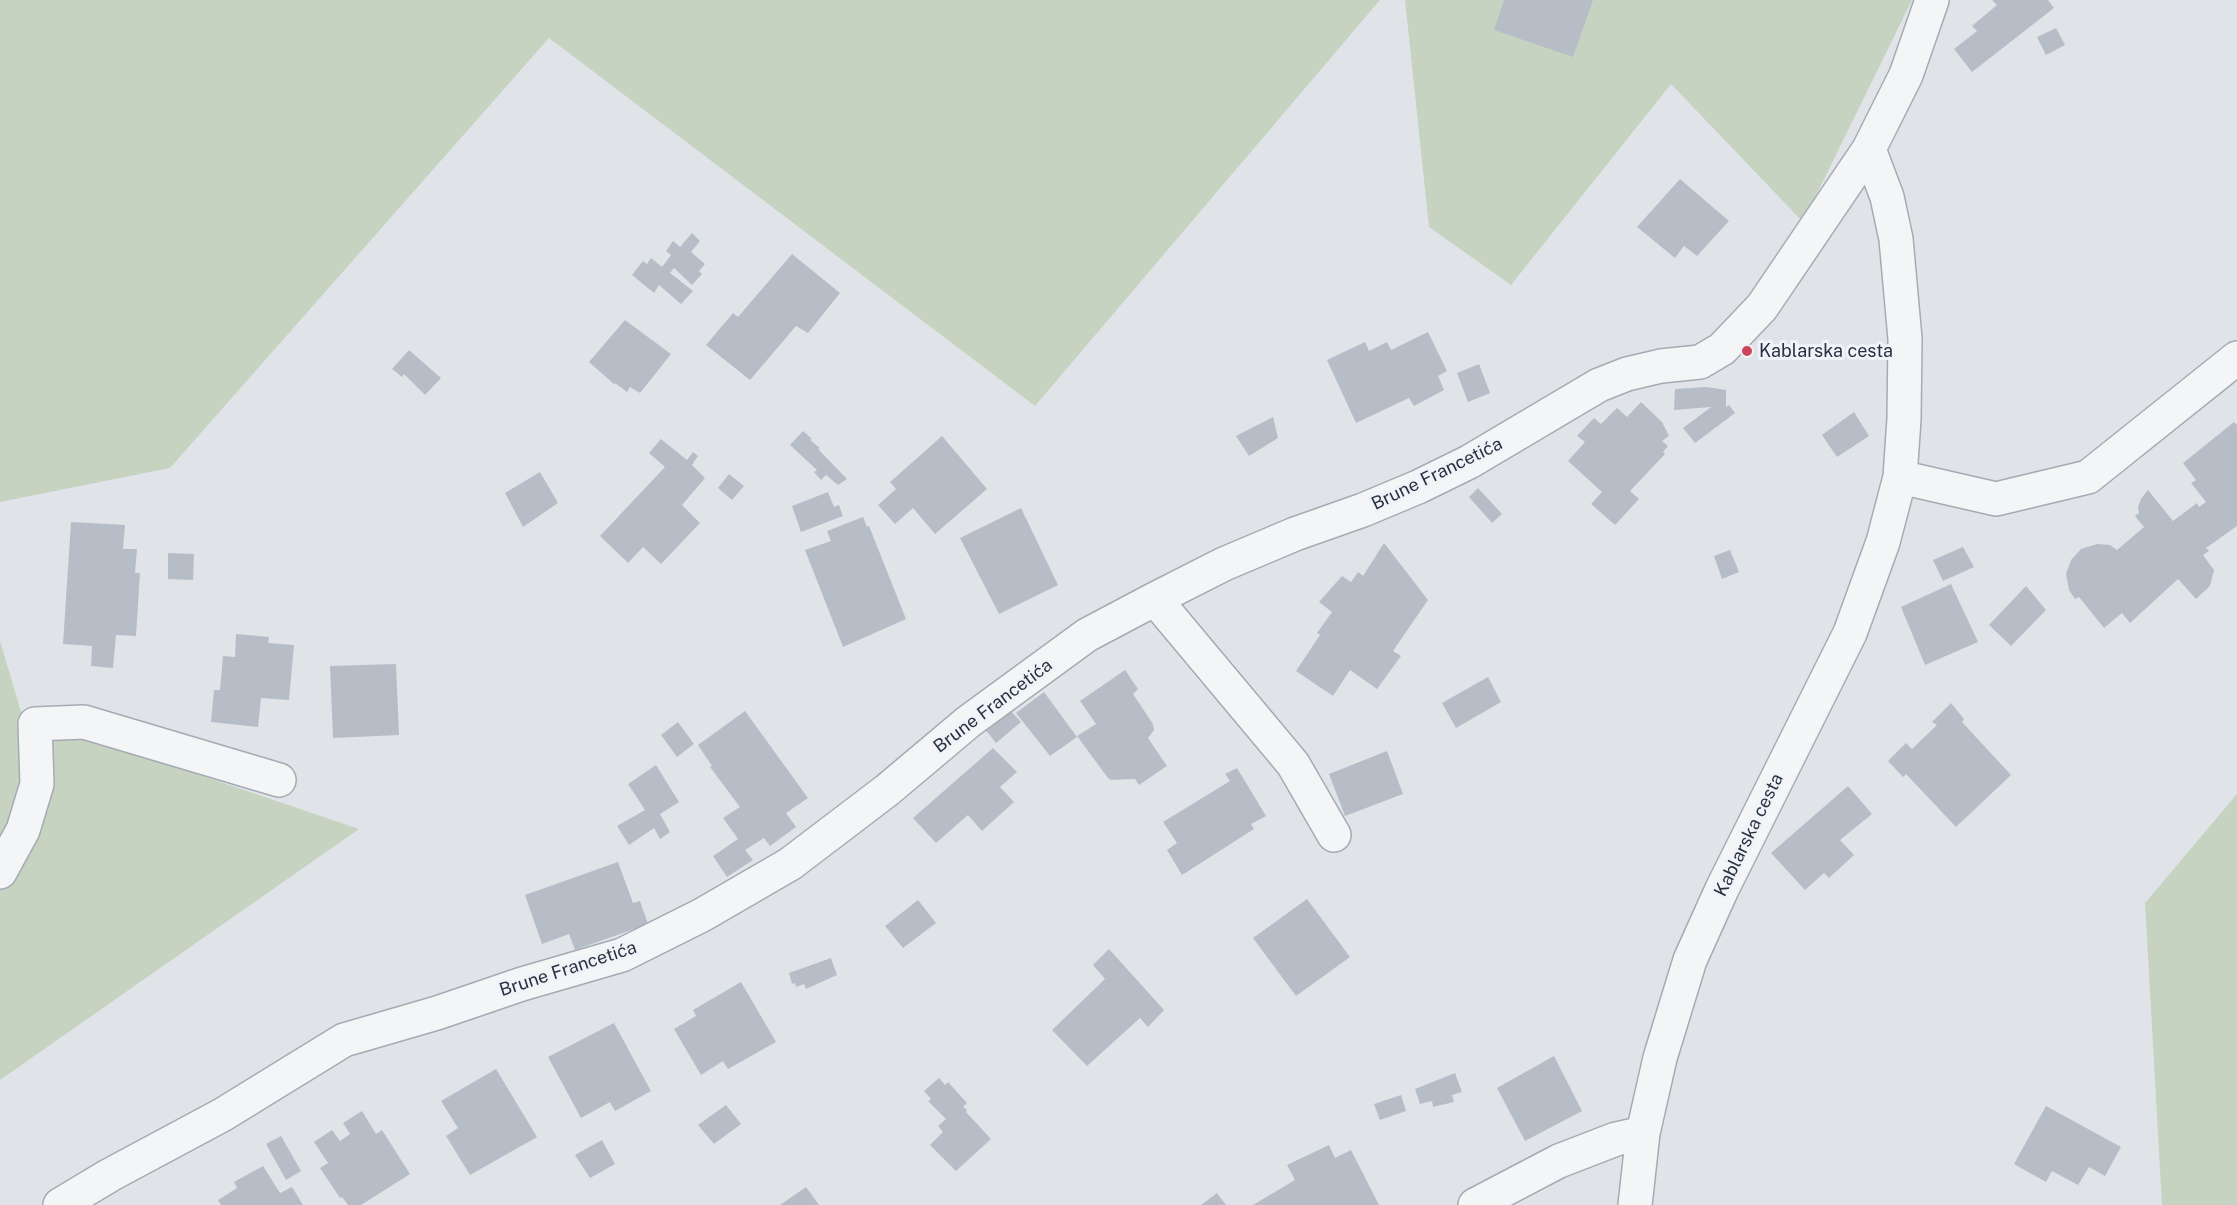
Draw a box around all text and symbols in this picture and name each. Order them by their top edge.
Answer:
place label: Kablarska cesta [1759,340,1893,362]
marker: Kablarska cesta [1740,344,1754,358]
street label: Brune Francetića [1368,433,1506,515]
street label: Brune Francetića [929,654,1057,758]
street label: Kablarska cesta [1710,770,1788,900]
street label: Brune Francetića [497,937,639,1001]

